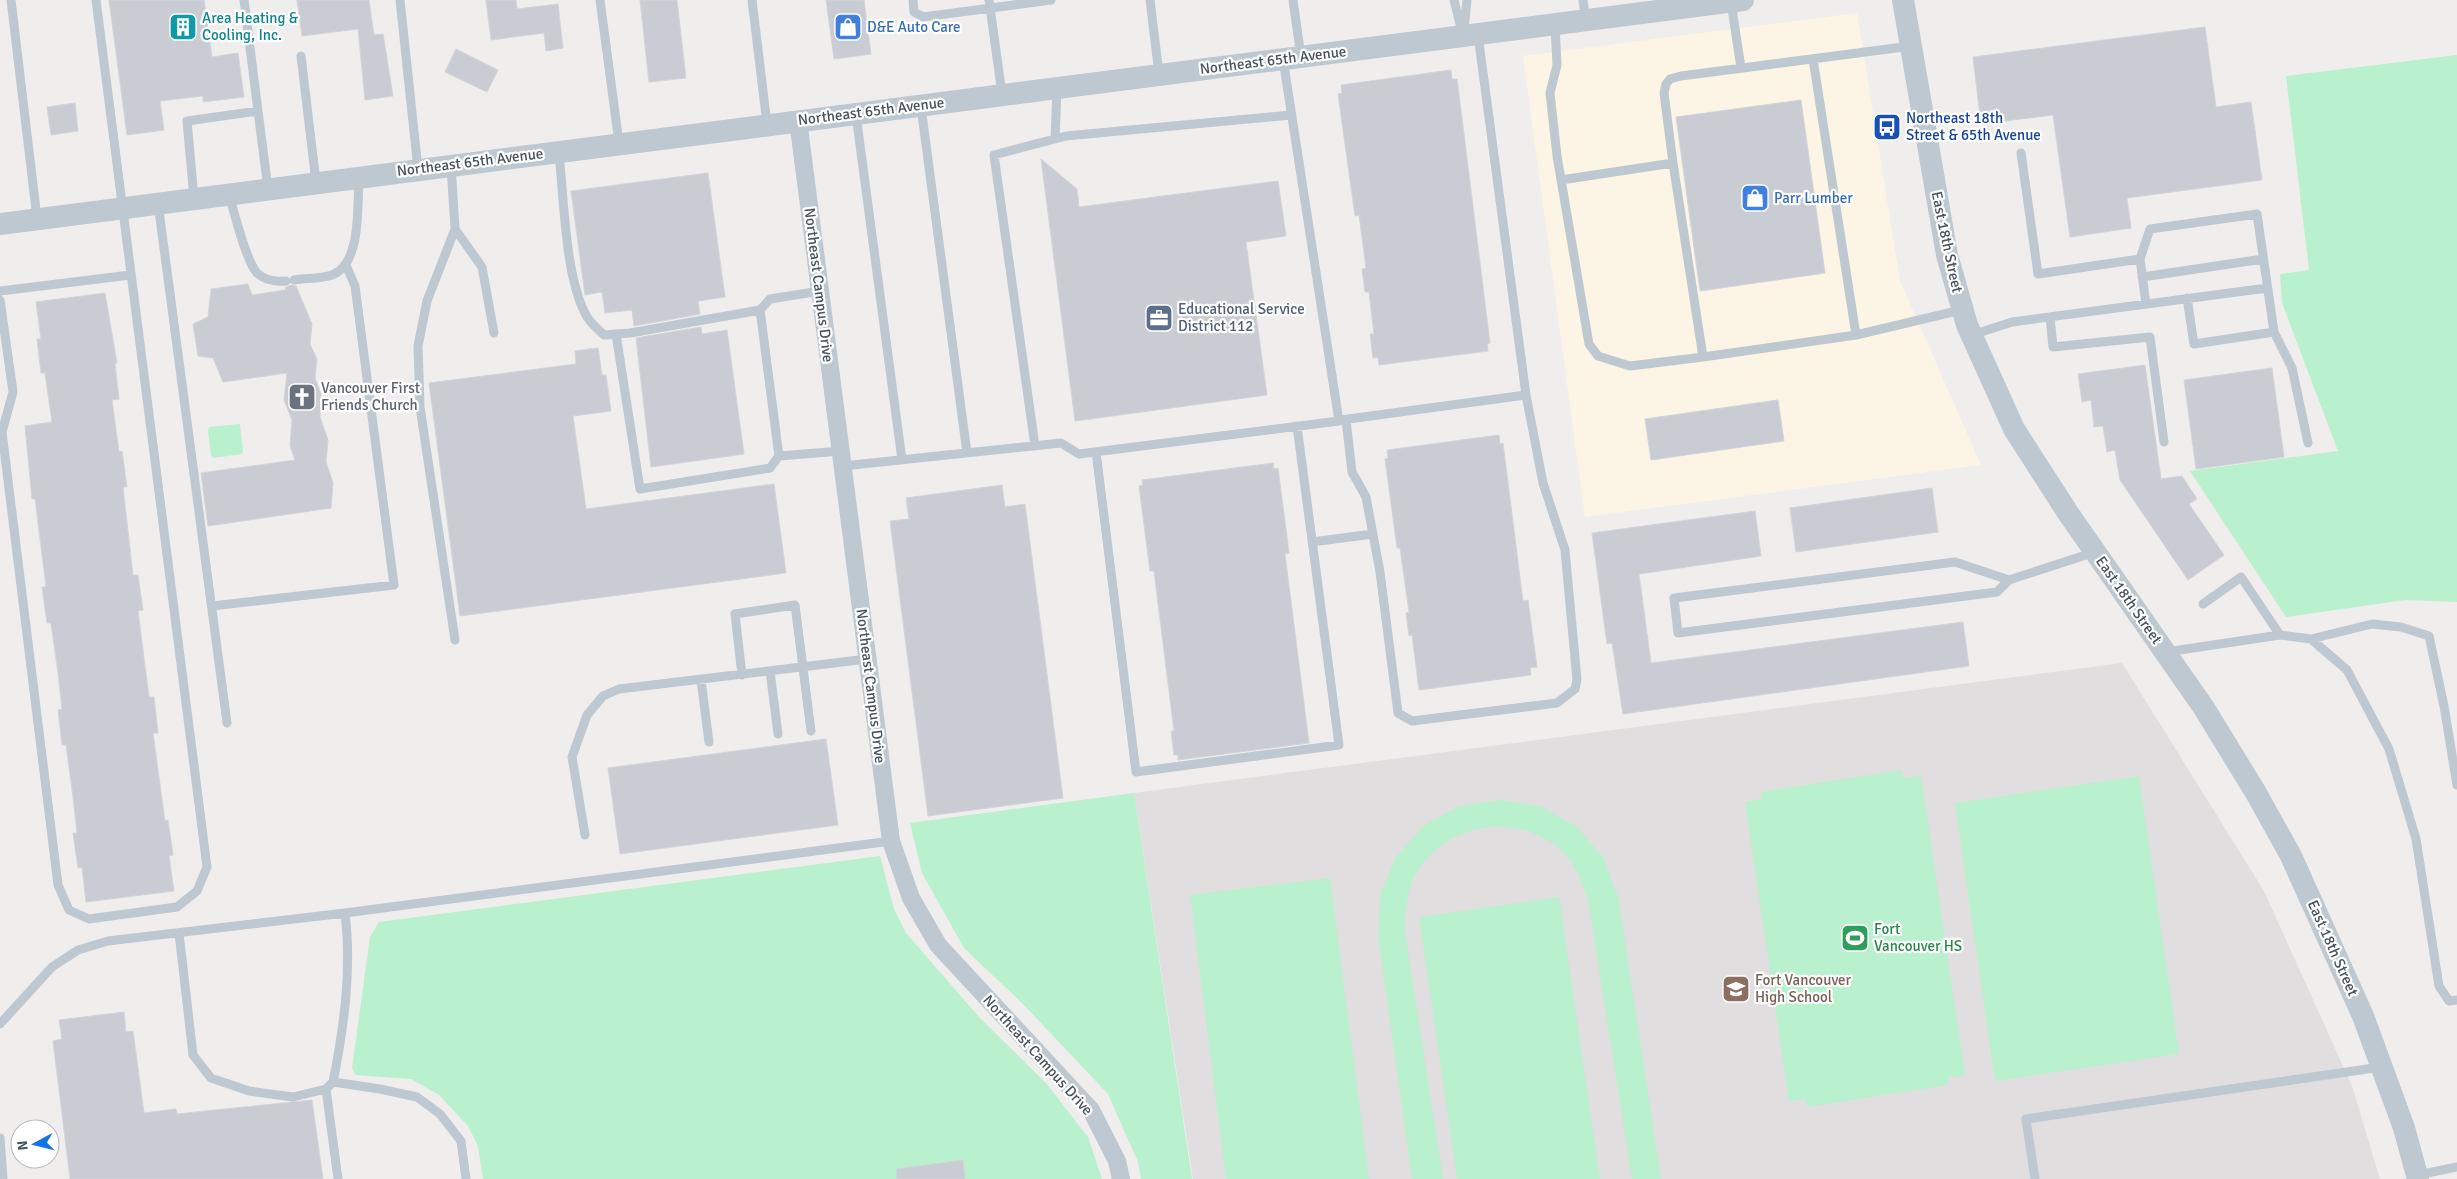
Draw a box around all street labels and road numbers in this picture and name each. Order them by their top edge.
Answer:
street label: Northeast 65th Avenue [1199,42,1347,78]
street label: Northeast 65th Avenue [797,93,945,129]
street label: Northeast 65th Avenue [396,144,544,180]
street label: East 18th Street [1927,190,1967,294]
street label: Northeast Campus Drive [801,207,837,363]
street label: East 18th Street [2092,553,2166,647]
street label: Northeast Campus Drive [853,608,889,764]
street label: East 18th Street [2304,897,2362,999]
street label: Northeast Campus Drive [979,991,1097,1119]

